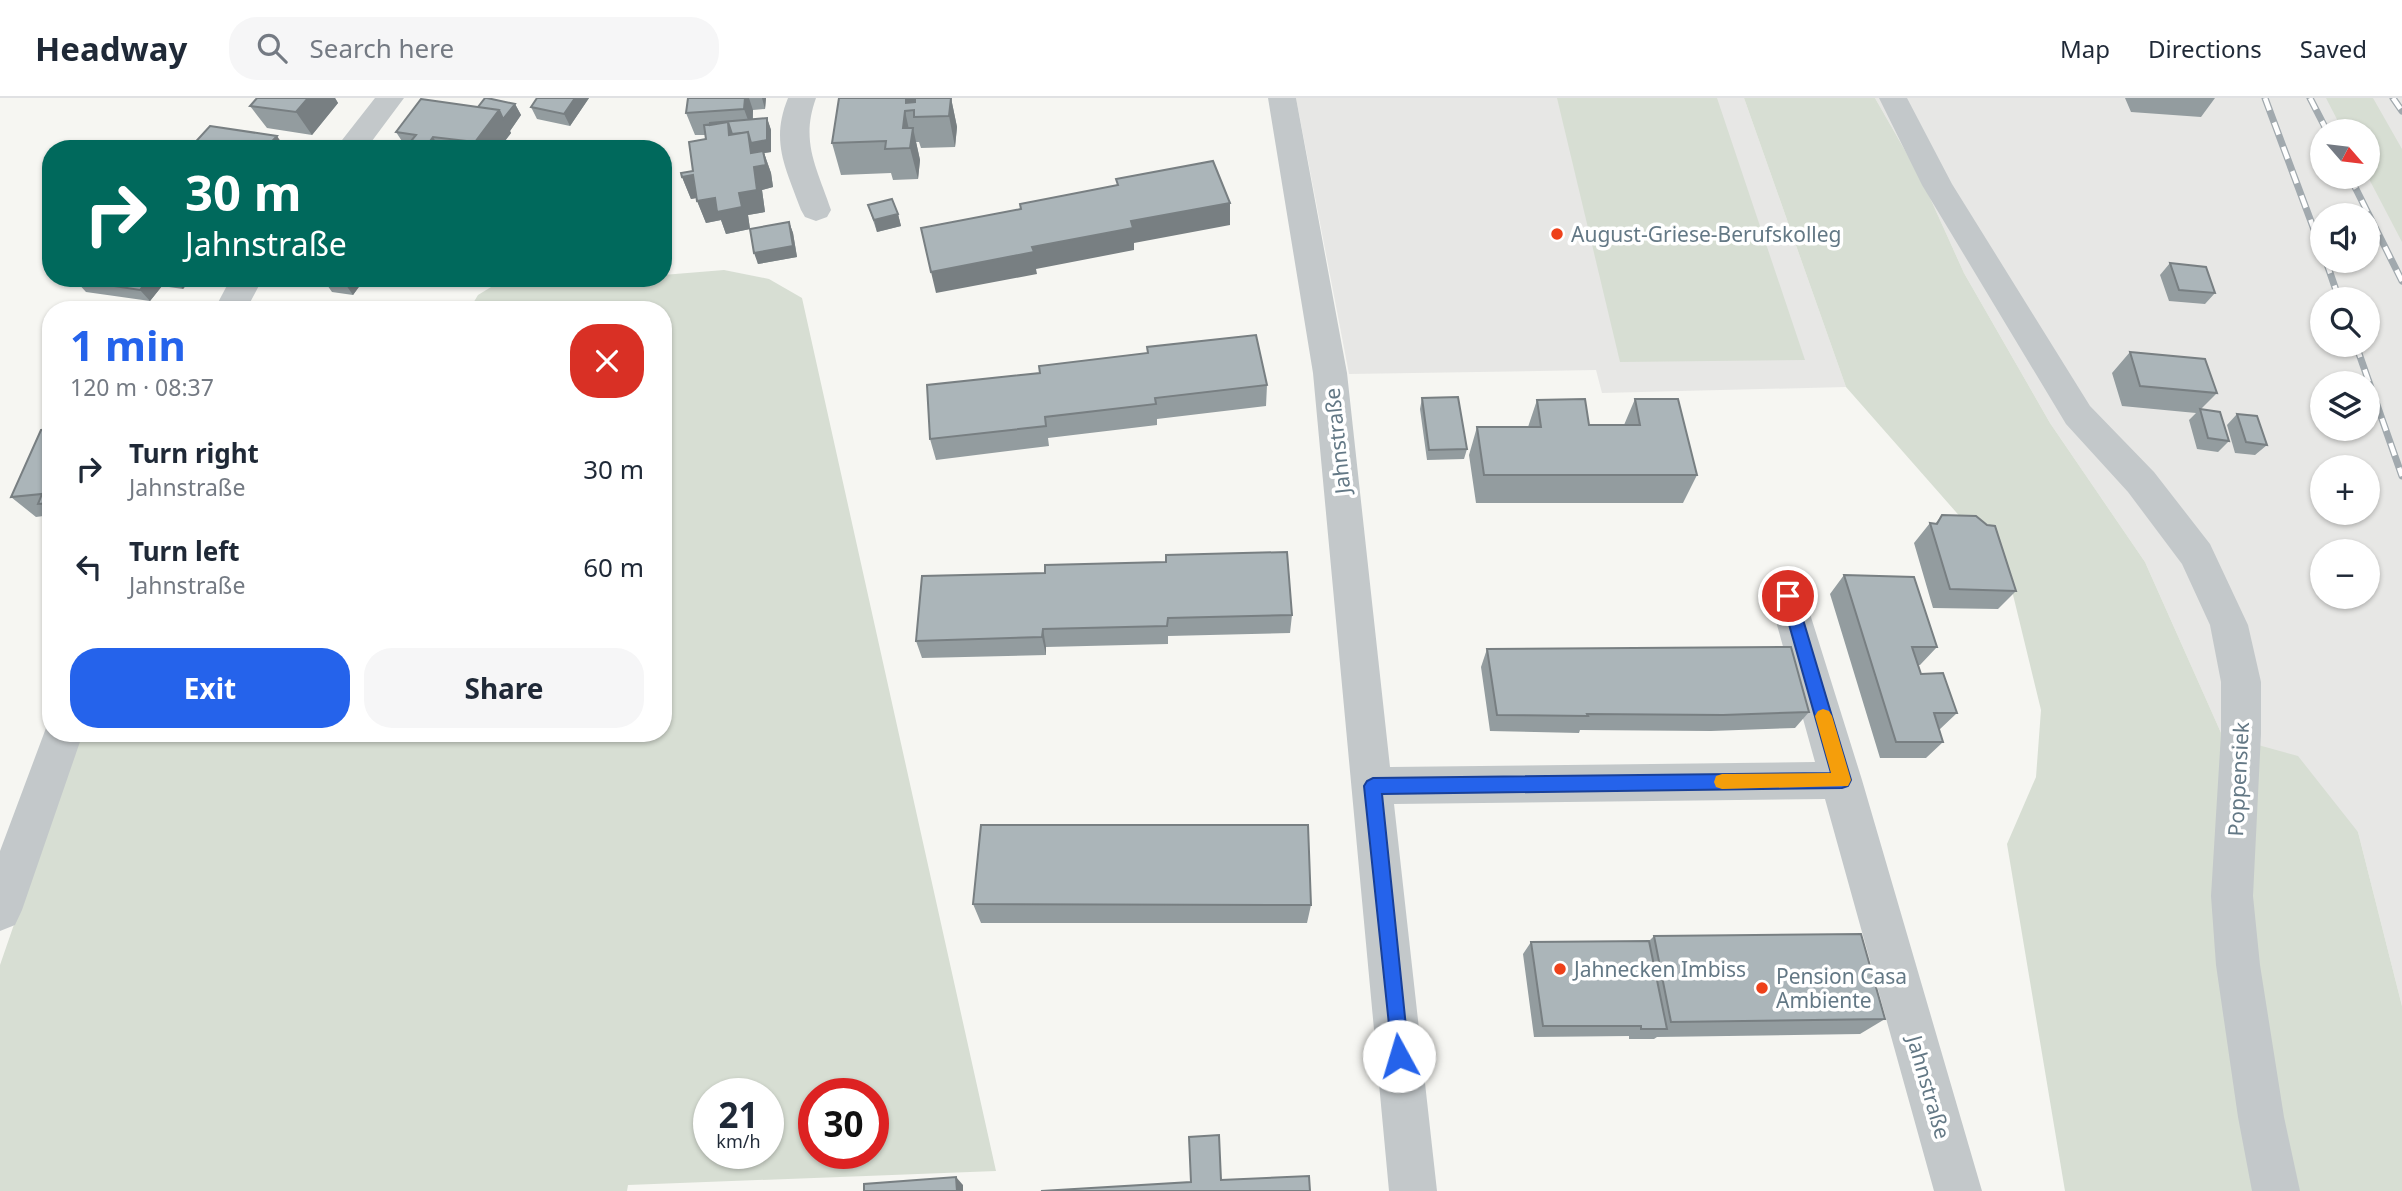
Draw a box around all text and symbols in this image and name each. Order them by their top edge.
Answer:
search box [229,17,719,80]
text: Headway [35,26,187,71]
icon: search [253,29,291,67]
text: Search here [309,30,454,66]
text: Map [2060,32,2110,65]
text: Directions [2148,32,2262,65]
text: Saved [2300,32,2367,65]
north arrow [2310,119,2380,189]
map controls [2310,119,2380,609]
text: 30 m [185,159,302,225]
icon: right [70,168,161,259]
button: sound [2310,203,2380,273]
place label: August-Griese-Berufskolleg [1571,220,1842,248]
text: Jahnstraße [185,222,347,265]
marker: August-Griese-Berufskolleg [1549,226,1565,242]
button: search [2310,287,2380,357]
text: 1 min [70,316,186,373]
button: close [570,324,644,398]
text: 120 m · 08:37 [70,371,214,403]
button: layers [2310,371,2380,441]
street label: Jahnstraße [1318,387,1357,497]
text: Turn right [129,435,259,471]
icon: right [70,450,108,488]
text: 30 m [583,451,644,487]
button: + [2310,455,2380,525]
text: Jahnstraße [129,471,245,503]
text: Turn left [129,533,240,569]
button: − [2310,539,2380,609]
icon: left [70,548,108,586]
text: 60 m [583,549,644,585]
pin [1758,566,1818,626]
text: Jahnstraße [129,569,245,601]
icon: arrive [1769,577,1807,615]
button: Exit [70,648,350,728]
button: Share [364,648,644,728]
street label: Poppensiek [2221,720,2255,837]
place label: Jahnecken Imbiss [1572,955,1746,983]
marker: Jahnecken Imbiss [1552,961,1568,977]
place label: Pension Casa Ambiente [1776,962,1907,1014]
marker: Pension Casa Ambiente [1754,980,1770,996]
position arrow [1362,1019,1436,1093]
street label: Jahnstraße [1900,1030,1957,1142]
speed limit sign: 30 [798,1078,889,1169]
text: 21 [718,1091,759,1138]
text: km/h [716,1129,761,1153]

